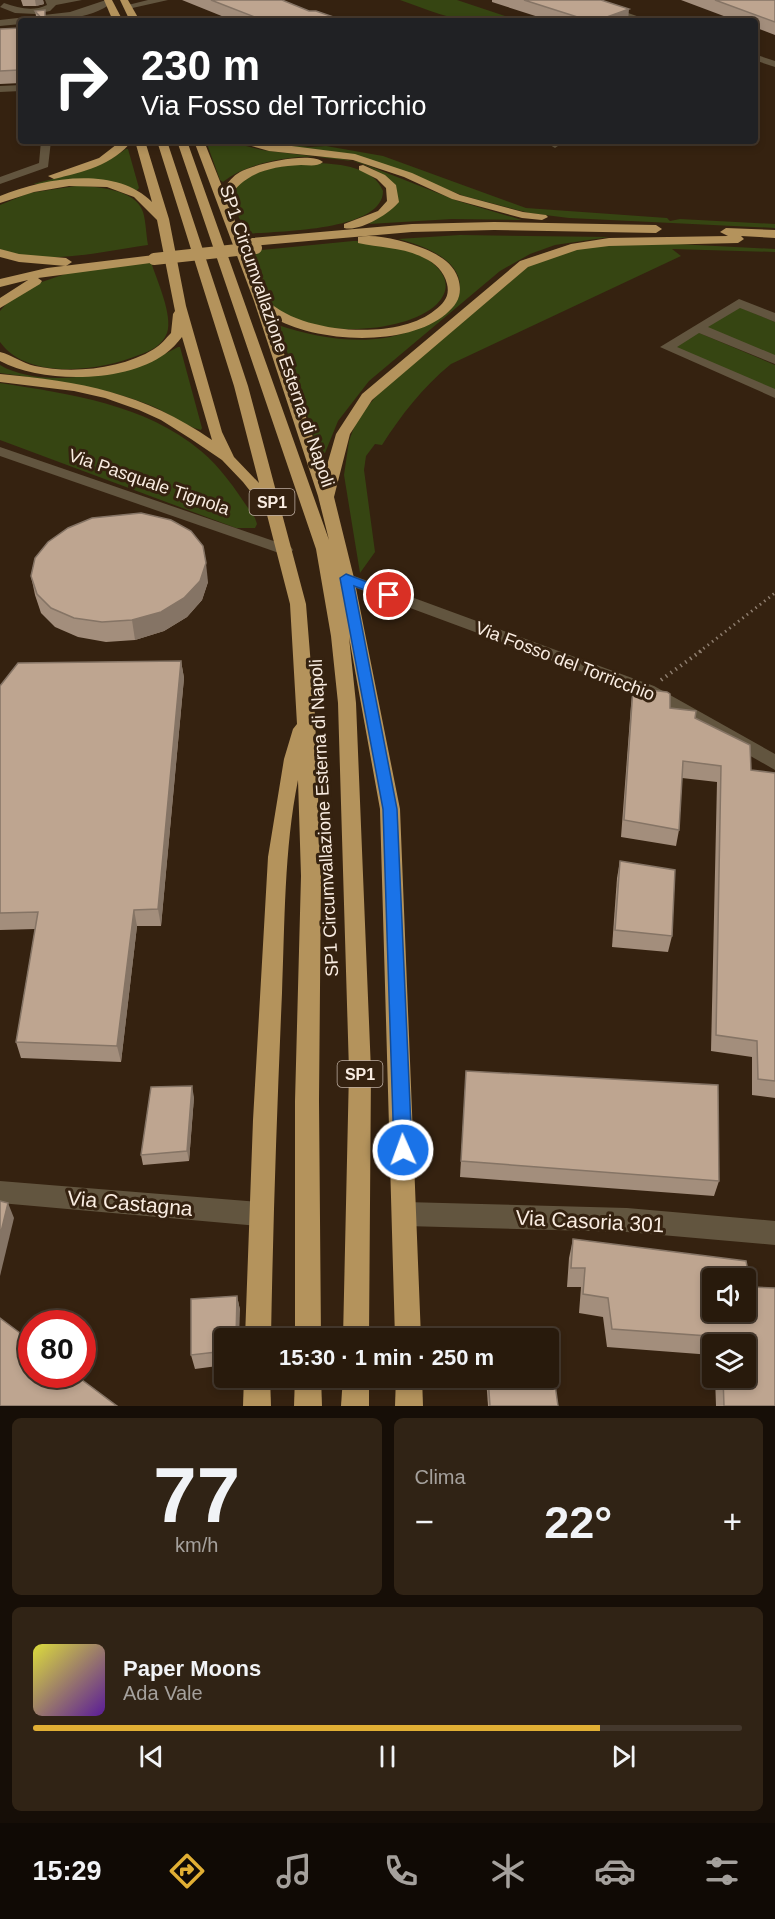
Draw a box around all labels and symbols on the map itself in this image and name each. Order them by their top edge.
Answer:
street label: SP1 Circumvallazione Esterna di Napoli [216,182,338,490]
street label: Via Pasquale Tignola [66,445,233,519]
road number: SP1 [250,489,294,515]
pin [363,569,414,620]
street label: Via Fosso del Torricchio [473,618,657,704]
street label: SP1 Circumvallazione Esterna di Napoli [306,659,342,977]
road number: SP1 [338,1061,382,1087]
position arrow [371,1118,435,1182]
street label: Via Castagna [66,1186,194,1220]
street label: Via Casoria 301 [515,1206,665,1236]
speed limit sign: 80 [18,1310,96,1388]

